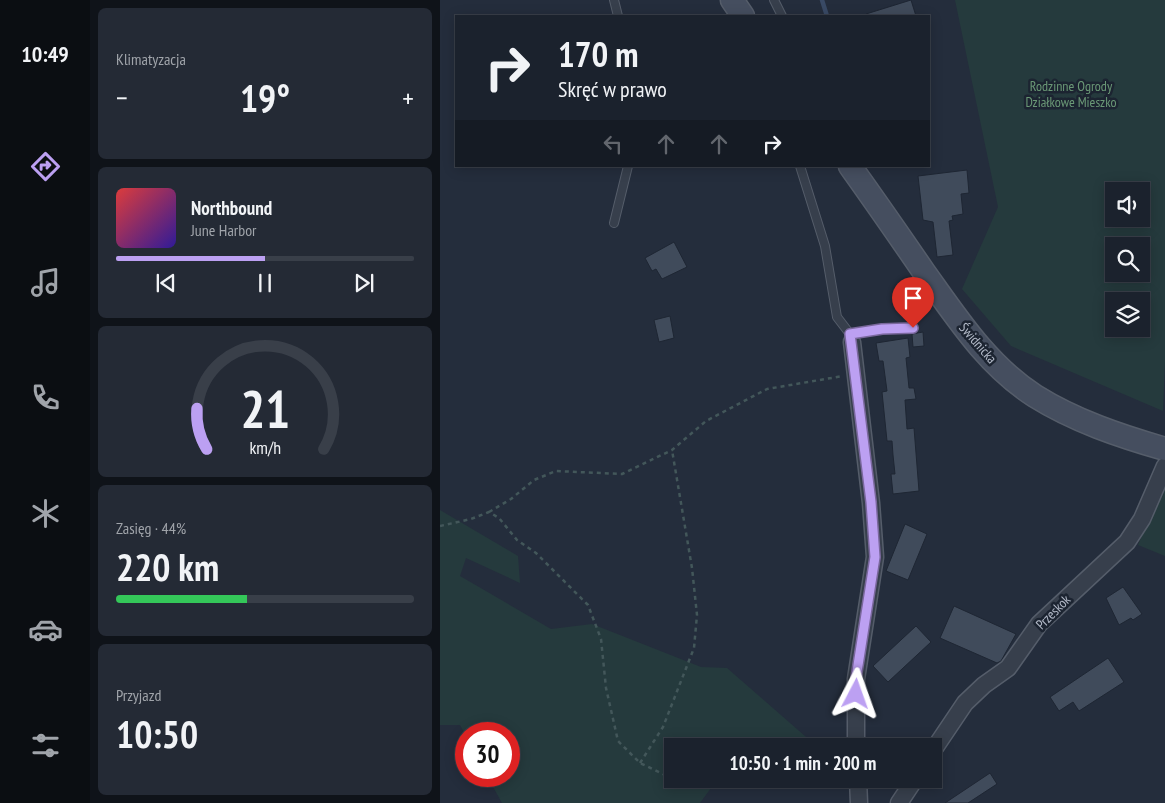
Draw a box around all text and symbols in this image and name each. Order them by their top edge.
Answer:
text: 170 m [558,31,639,77]
icon: right [475,35,540,100]
text: 10:49 [21,40,69,68]
text: Klimatyzacja [116,49,186,69]
text: 19° [240,73,290,122]
text: Skręć w prawo [558,75,667,103]
park label: Rodzinne Ogrody Działkowe Mieszko [1025,77,1117,111]
text: − [116,79,128,116]
text: + [402,79,414,116]
icon: left [599,130,627,158]
icon: ahead [652,130,680,158]
icon: ahead [705,130,733,158]
icon: right [758,130,786,158]
icon: directions [28,149,63,184]
map controls [1105,182,1150,337]
button: sound [1105,182,1150,227]
text: Northbound [191,196,272,220]
text: June Harbor [191,220,256,240]
button: search [1105,237,1150,282]
icon: music [28,265,63,300]
icon: previous [152,269,180,297]
icon: pause [251,269,279,297]
icon: next [350,269,378,297]
pin [892,277,934,328]
icon: arrive [899,284,927,312]
button: layers [1105,292,1150,337]
street label: Świdnicka [955,319,1001,367]
text: 21 [240,375,290,442]
icon: phone [28,380,63,415]
text: km/h [249,436,281,459]
icon: climate [28,496,63,531]
text: Zasięg · 44% [116,518,186,538]
text: 220 km [116,542,219,591]
street label: Przeskok [1032,590,1075,633]
icon: car [28,612,63,647]
position arrow [829,667,881,719]
text: Przyjazd [116,685,161,705]
text: 10:50 [116,709,198,758]
speed limit sign: 30 [455,722,520,787]
icon: filters [28,728,63,763]
text: 10:50 · 1 min · 200 m [730,751,876,775]

